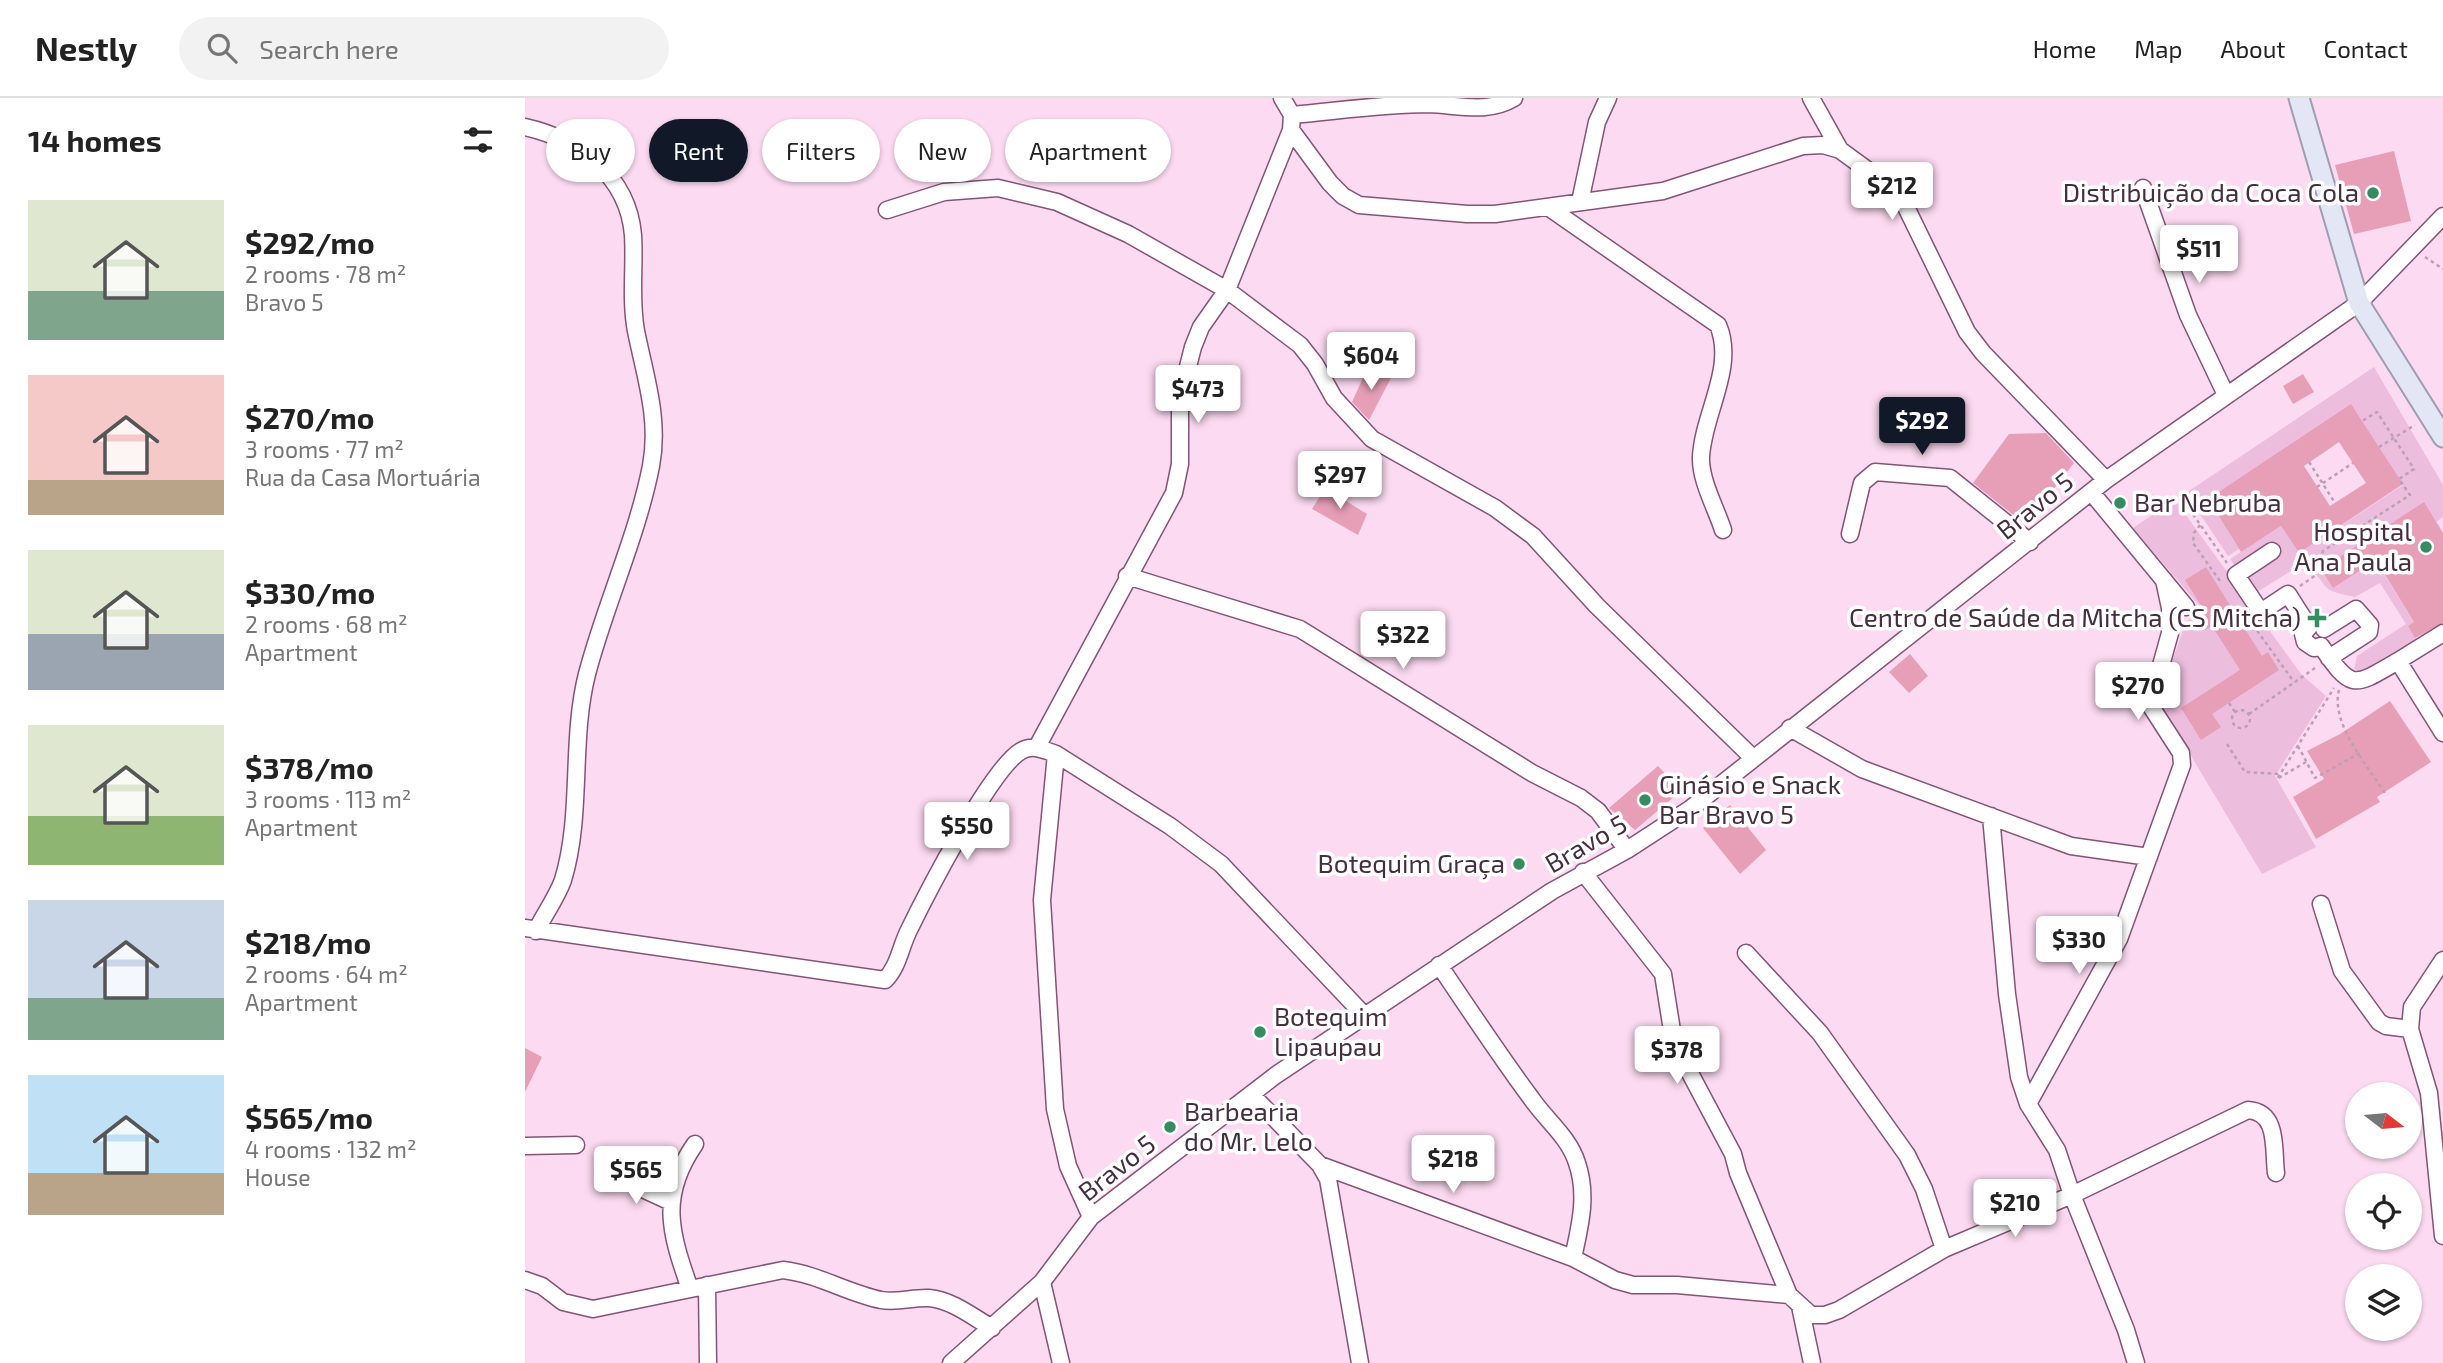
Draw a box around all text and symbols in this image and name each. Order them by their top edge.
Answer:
search box [179,17,669,80]
text: Nestly [35,28,137,68]
icon: search [203,29,241,67]
text: Search here [259,33,399,64]
text: Home [2033,34,2096,63]
text: Map [2134,34,2182,63]
text: About [2220,34,2286,63]
text: Contact [2324,34,2408,63]
chip: Buy [546,119,635,182]
chip: Rent [649,119,748,182]
chip: Filters [762,119,880,182]
chip: New [894,119,991,182]
chip: Apartment [1005,119,1171,182]
icon: filters [459,121,497,159]
text: 14 homes [28,122,162,158]
pin: $212 [1851,162,1933,222]
text: $212 [1867,171,1917,199]
place label: Distribuição da Coca Cola [2063,176,2359,209]
marker: Distribuição da Coca Cola [2365,185,2381,201]
text: $292/mo [245,224,375,260]
pin: $511 [2158,226,2240,285]
icon: home [84,228,168,312]
text: $511 [2176,234,2222,262]
text: 2 rooms · 78 m² [245,260,406,288]
text: Bravo 5 [245,288,324,316]
pin: $604 [1330,332,1412,392]
text: $604 [1343,341,1399,369]
pin: $473 [1157,366,1239,425]
text: $473 [1171,374,1225,402]
pin: $292 [1881,398,1963,457]
text: $270/mo [245,399,374,435]
icon: home [84,403,168,487]
text: $292 [1895,406,1949,434]
text: 3 rooms · 77 m² [245,435,404,463]
pin: $297 [1299,452,1381,511]
text: $297 [1314,460,1366,488]
text: Rua da Casa Mortuária [245,463,481,491]
street label: Bravo 5 [1990,465,2078,545]
place label: Bar Nebruba [2134,486,2282,517]
marker: Bar Nebruba [2112,495,2128,511]
place label: Hospital Ana Paula [2294,515,2412,576]
marker: Hospital Ana Paula [2418,539,2434,555]
text: $330/mo [245,574,375,610]
icon: home [84,578,168,662]
place label: Centro de Saúde da Mitcha (CS Mitcha) [1849,601,2301,632]
marker: Centro de Saúde da Mitcha (CS Mitcha) [2307,608,2327,628]
text: 2 rooms · 68 m² [245,610,408,638]
pin: $322 [1362,612,1444,671]
text: $322 [1376,620,1430,648]
text: Apartment [245,638,358,666]
pin: $270 [2097,662,2179,722]
text: $270 [2111,671,2165,699]
text: $378/mo [245,749,374,785]
icon: home [84,753,168,837]
place label: Ginásio e Snack Bar Bravo 5 [1659,768,1841,829]
text: 3 rooms · 113 m² [245,785,411,813]
marker: Ginásio e Snack Bar Bravo 5 [1637,792,1653,808]
pin: $550 [926,802,1008,862]
street label: Bravo 5 [1539,807,1632,878]
text: $550 [940,811,994,839]
text: Apartment [245,813,358,841]
place label: Botequim Graça [1318,847,1505,880]
marker: Botequim Graça [1511,856,1527,872]
pin: $330 [2038,916,2120,976]
text: $218/mo [245,924,371,960]
text: $330 [2052,925,2106,953]
icon: home [84,928,168,1012]
text: 2 rooms · 64 m² [245,960,408,988]
text: Apartment [245,988,358,1016]
place label: Botequim Lipaupau [1274,1000,1388,1061]
marker: Botequim Lipaupau [1252,1024,1268,1040]
pin: $378 [1636,1026,1718,1086]
text: $378 [1651,1035,1703,1063]
north arrow [2345,1082,2422,1158]
map controls [2345,1082,2422,1341]
place label: Barbearia do Mr. Lelo [1184,1095,1313,1156]
text: $565/mo [245,1099,373,1135]
icon: home [84,1103,168,1187]
marker: Barbearia do Mr. Lelo [1162,1119,1178,1135]
street label: Bravo 5 [1071,1127,1161,1206]
text: 4 rooms · 132 m² [245,1135,417,1163]
pin: $218 [1412,1136,1494,1195]
text: $218 [1428,1144,1478,1172]
pin: $565 [595,1146,677,1206]
text: $565 [610,1155,662,1183]
text: House [245,1163,311,1191]
button: locate [2345,1173,2422,1250]
pin: $210 [1974,1180,2056,1239]
text: $210 [1989,1188,2041,1216]
button: layers [2345,1264,2422,1341]

